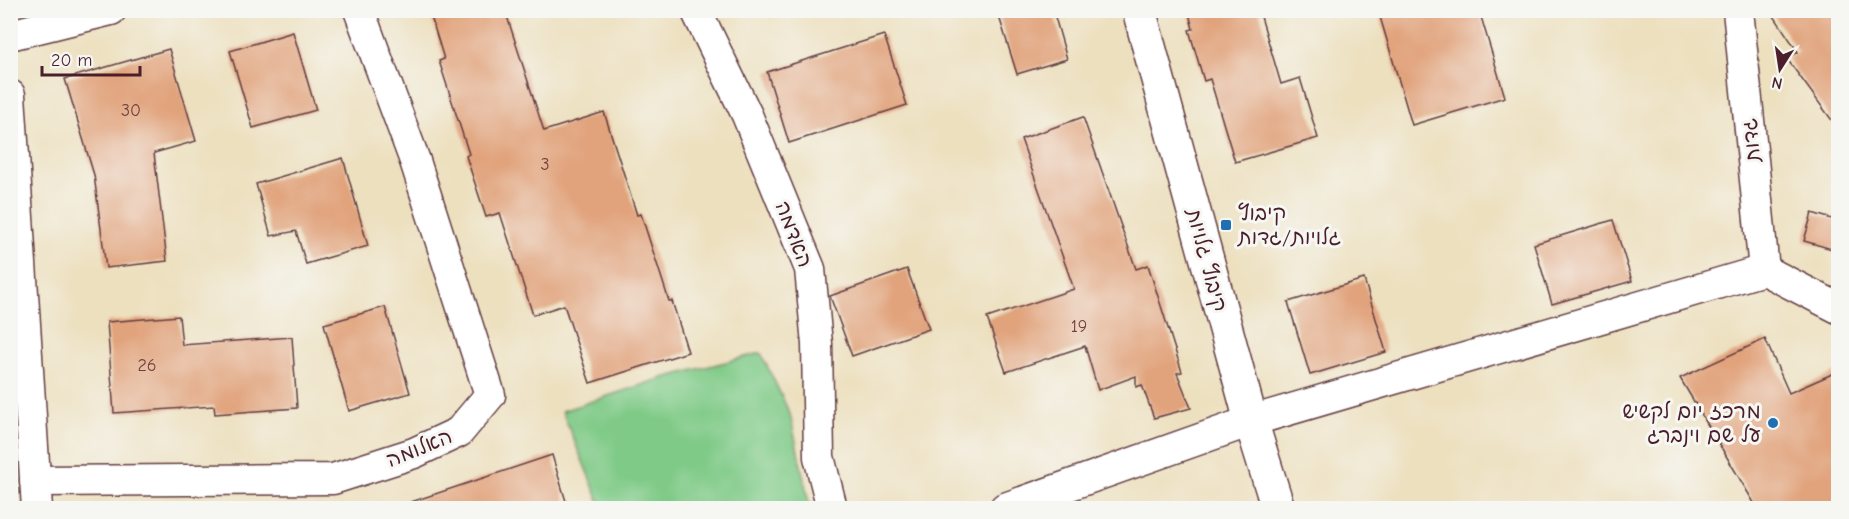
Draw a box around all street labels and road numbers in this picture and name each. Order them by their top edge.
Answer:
street label: גדות [1737,117,1765,165]
street label: האדמה [770,198,818,270]
street label: קיבוץ גלויות [1180,204,1232,314]
street label: האלומה [383,424,455,472]

